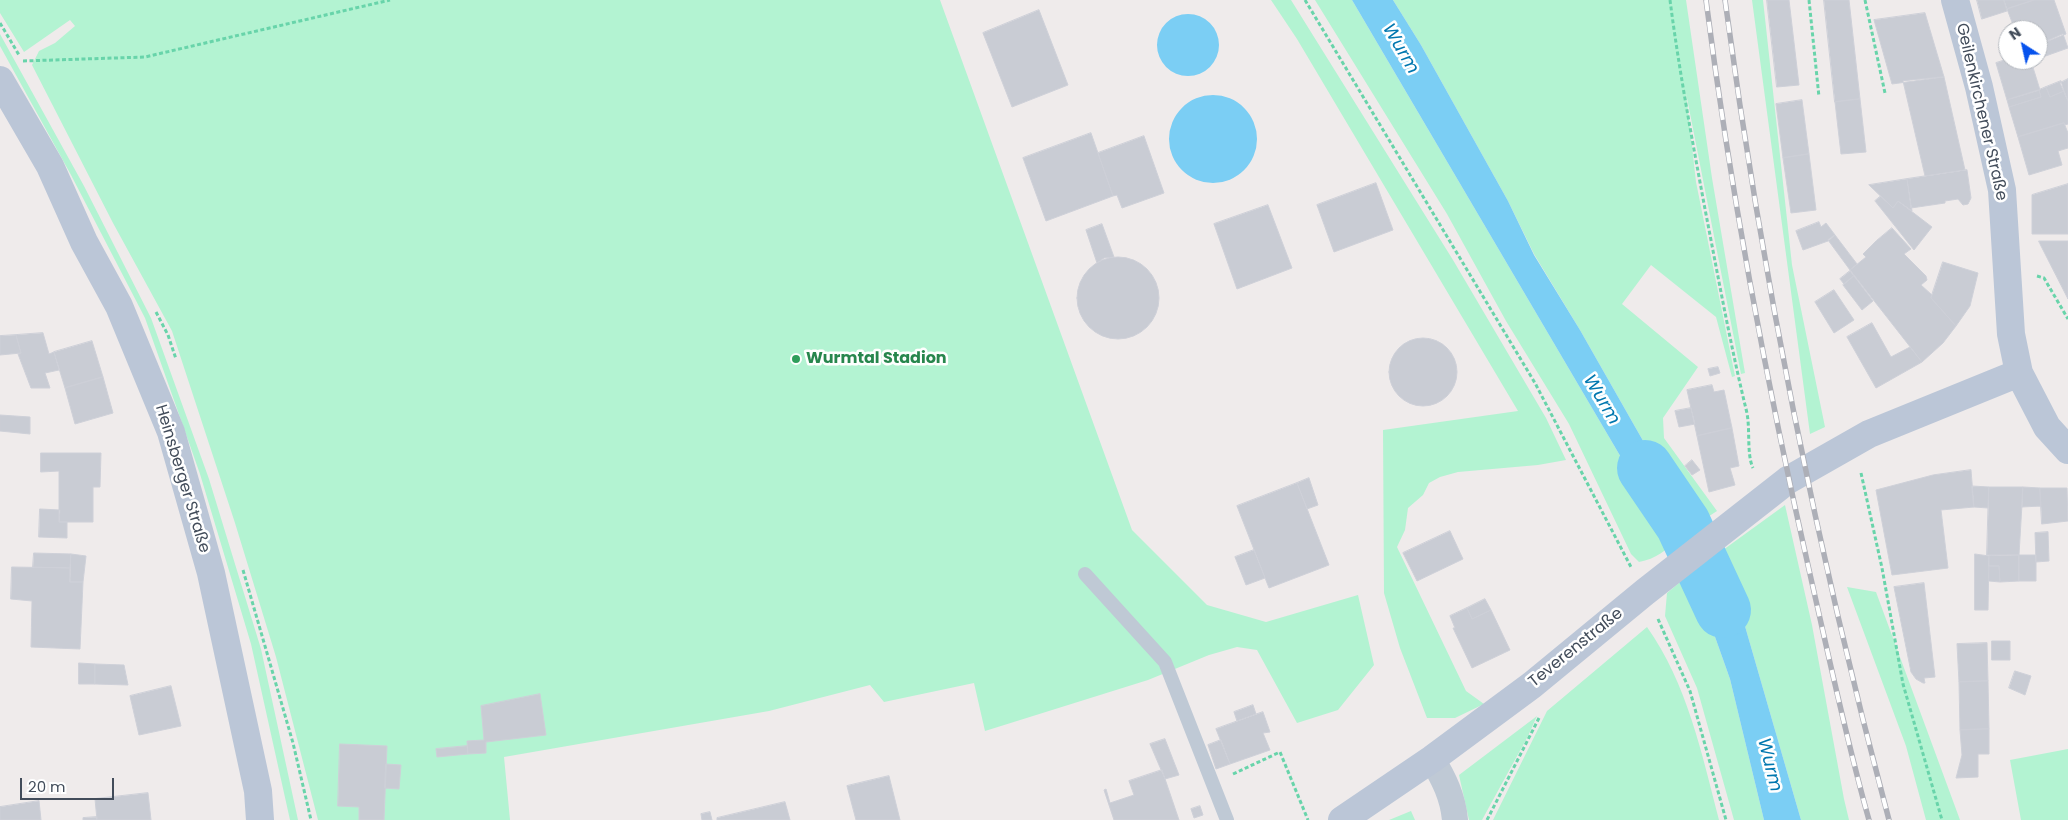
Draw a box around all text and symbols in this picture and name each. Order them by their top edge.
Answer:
water label: Wurm [1377,20,1423,78]
north arrow [1998,20,2048,70]
street label: Geilenkirchener Straße [1951,21,2011,203]
text: N [2005,22,2025,45]
place label: Wurmtal Stadion [806,349,947,369]
marker: Wurmtal Stadion [790,353,802,365]
water label: Wurm [1578,371,1624,429]
street label: Heinsberger Straße [150,403,214,555]
street label: Teverenstraße [1525,604,1627,692]
water label: Wurm [1752,736,1786,794]
scale bar [22,768,116,800]
text: 20 m [28,776,66,797]

